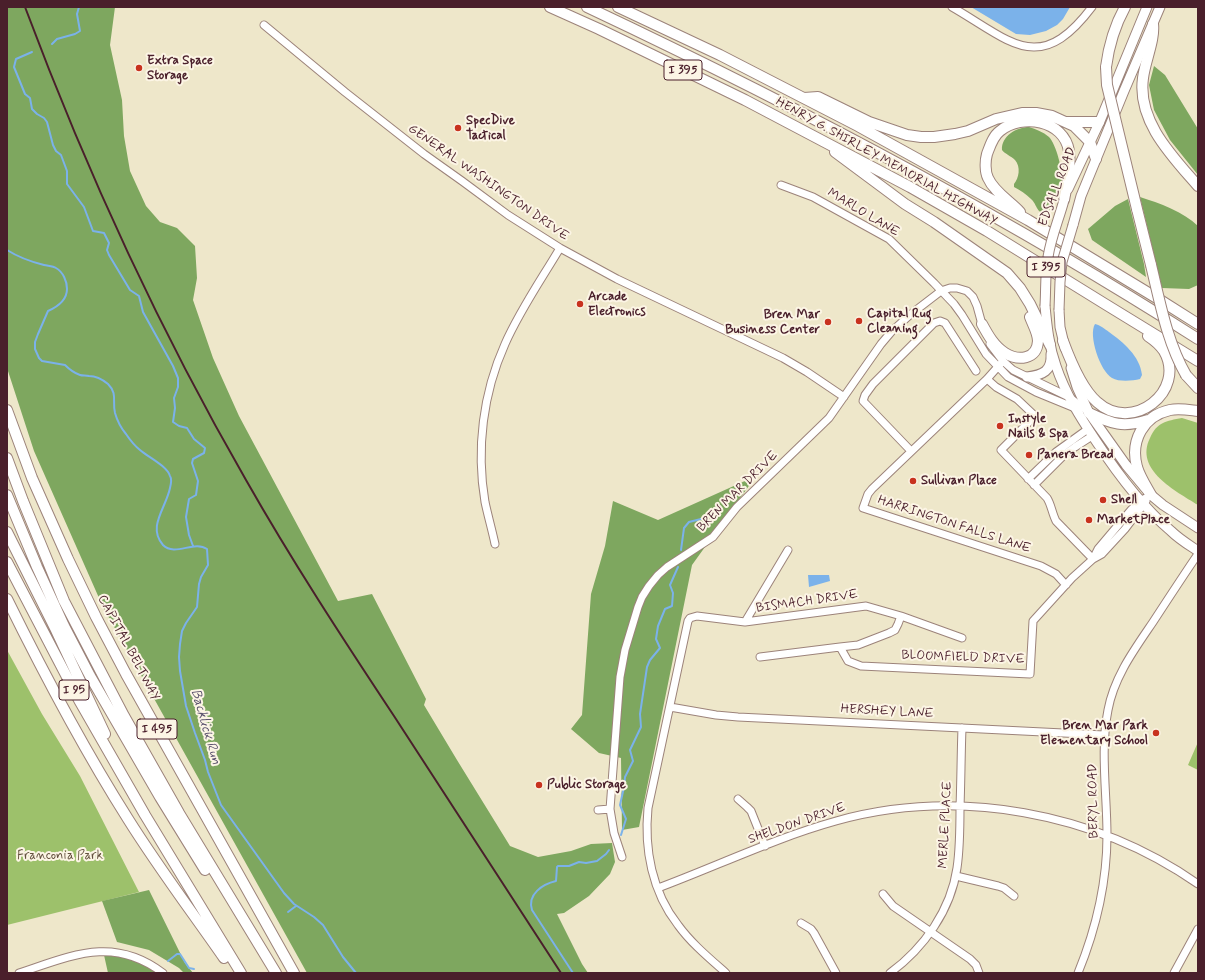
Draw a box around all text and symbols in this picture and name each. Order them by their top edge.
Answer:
place label: Extra Space Storage [147,53,213,84]
road number: I 395 [664,60,702,80]
marker: Extra Space Storage [134,63,144,73]
street label: HENRY G. SHIRLEY MEMORIAL HIGHWAY [773,94,999,230]
place label: SpecDive Tactical [466,113,515,144]
street label: GENERAL WASHINGTON DRIVE [405,121,571,245]
marker: SpecDive Tactical [453,123,463,133]
street label: EDSALL ROAD [1036,145,1080,229]
street label: MARLO LANE [824,185,902,241]
road number: I 395 [1027,257,1065,277]
place label: Arcade Electronics [588,289,646,320]
marker: Arcade Electronics [575,299,585,309]
place label: Capital Rug Cleaning [867,306,932,337]
place label: Bren Mar Business Center [725,307,820,338]
marker: Capital Rug Cleaning [854,316,864,326]
marker: Bren Mar Business Center [823,317,833,327]
place label: Instyle Nails & Spa [1008,411,1069,442]
marker: Instyle Nails & Spa [995,421,1005,431]
place label: Panera Bread [1037,447,1114,463]
street label: BREN MAR DRIVE [694,448,782,536]
marker: Panera Bread [1024,450,1034,460]
place label: Sullivan Place [921,473,997,489]
marker: Sullivan Place [908,476,918,486]
place label: Shell [1111,492,1137,508]
street label: HARRINGTON FALLS LANE [875,493,1033,557]
marker: Shell [1098,495,1108,505]
place label: MarketPlace [1097,512,1170,528]
marker: MarketPlace [1084,515,1094,525]
street label: BISMACH DRIVE [755,587,859,617]
street label: CAPITAL BELTWAY [94,592,162,704]
street label: BLOOMFIELD DRIVE [901,648,1025,668]
road number: I 95 [59,680,89,700]
water label: Backlick Run [186,687,224,767]
street label: HERSHEY LANE [840,702,934,722]
place label: Bren Mar Park Elementary School [1040,718,1148,749]
road number: I 495 [137,719,177,739]
marker: Bren Mar Park Elementary School [1151,728,1161,738]
street label: BERYL ROAD [1086,763,1102,839]
place label: Public Storage [547,777,626,793]
marker: Public Storage [534,780,544,790]
street label: MERLE PLACE [936,781,956,869]
street label: SHELDON DRIVE [746,800,848,848]
park label: Franconia Park [17,848,103,864]

